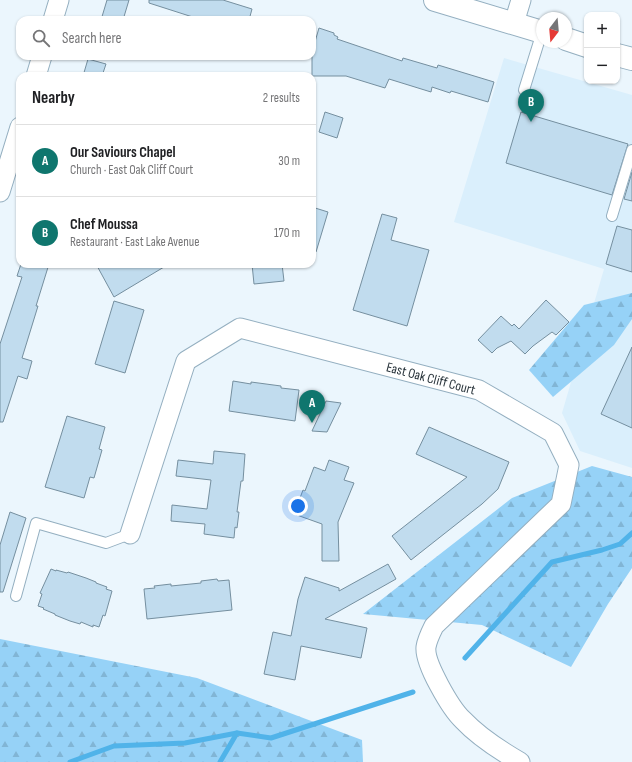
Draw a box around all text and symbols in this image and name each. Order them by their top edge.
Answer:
north arrow [536,12,572,48]
map controls [584,12,620,84]
button: + [584,12,620,48]
search box [16,16,316,60]
icon: search [30,27,52,49]
text: Search here [62,29,122,48]
button: − [584,48,620,84]
text: Nearby [32,88,75,108]
pin: B [518,89,544,122]
text: 2 results [263,90,300,106]
text: Our Saviours Chapel [70,143,176,162]
text: A [42,153,48,169]
text: 30 m [278,153,300,169]
text: Church · East Oak Cliff Court [70,162,193,178]
text: Chef Moussa [70,215,138,234]
text: B [42,225,48,241]
text: 170 m [274,225,300,241]
text: Restaurant · East Lake Avenue [70,234,199,250]
street label: East Oak Cliff Court [384,358,477,399]
pin: A [299,390,325,423]
your location [288,496,308,516]

